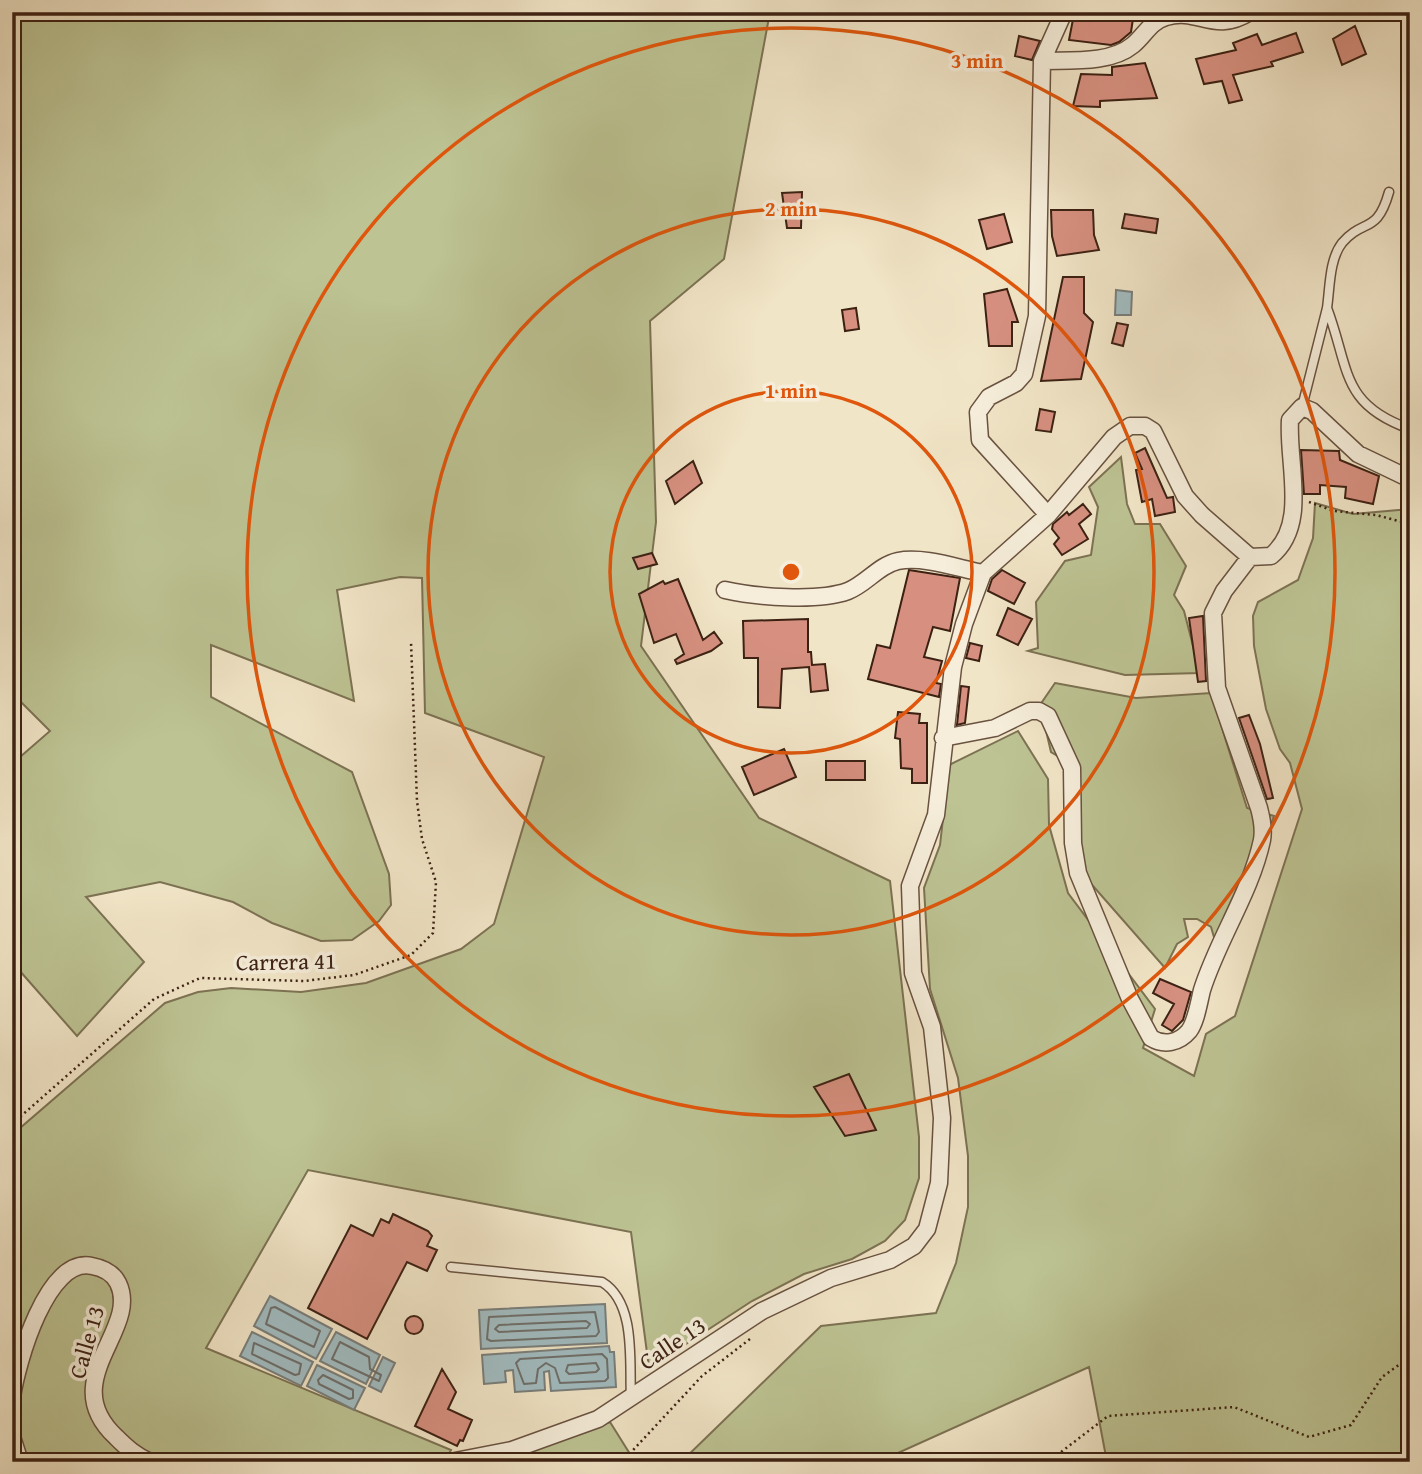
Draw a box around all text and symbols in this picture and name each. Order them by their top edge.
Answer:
text: 3 min [951,45,1004,76]
text: 2 min [765,193,818,224]
text: 1 min [765,375,818,406]
centre of rings [779,560,803,584]
street label: Carrera 41 [236,944,336,978]
street label: Calle 13 [60,1302,112,1382]
street label: Calle 13 [632,1309,712,1377]

